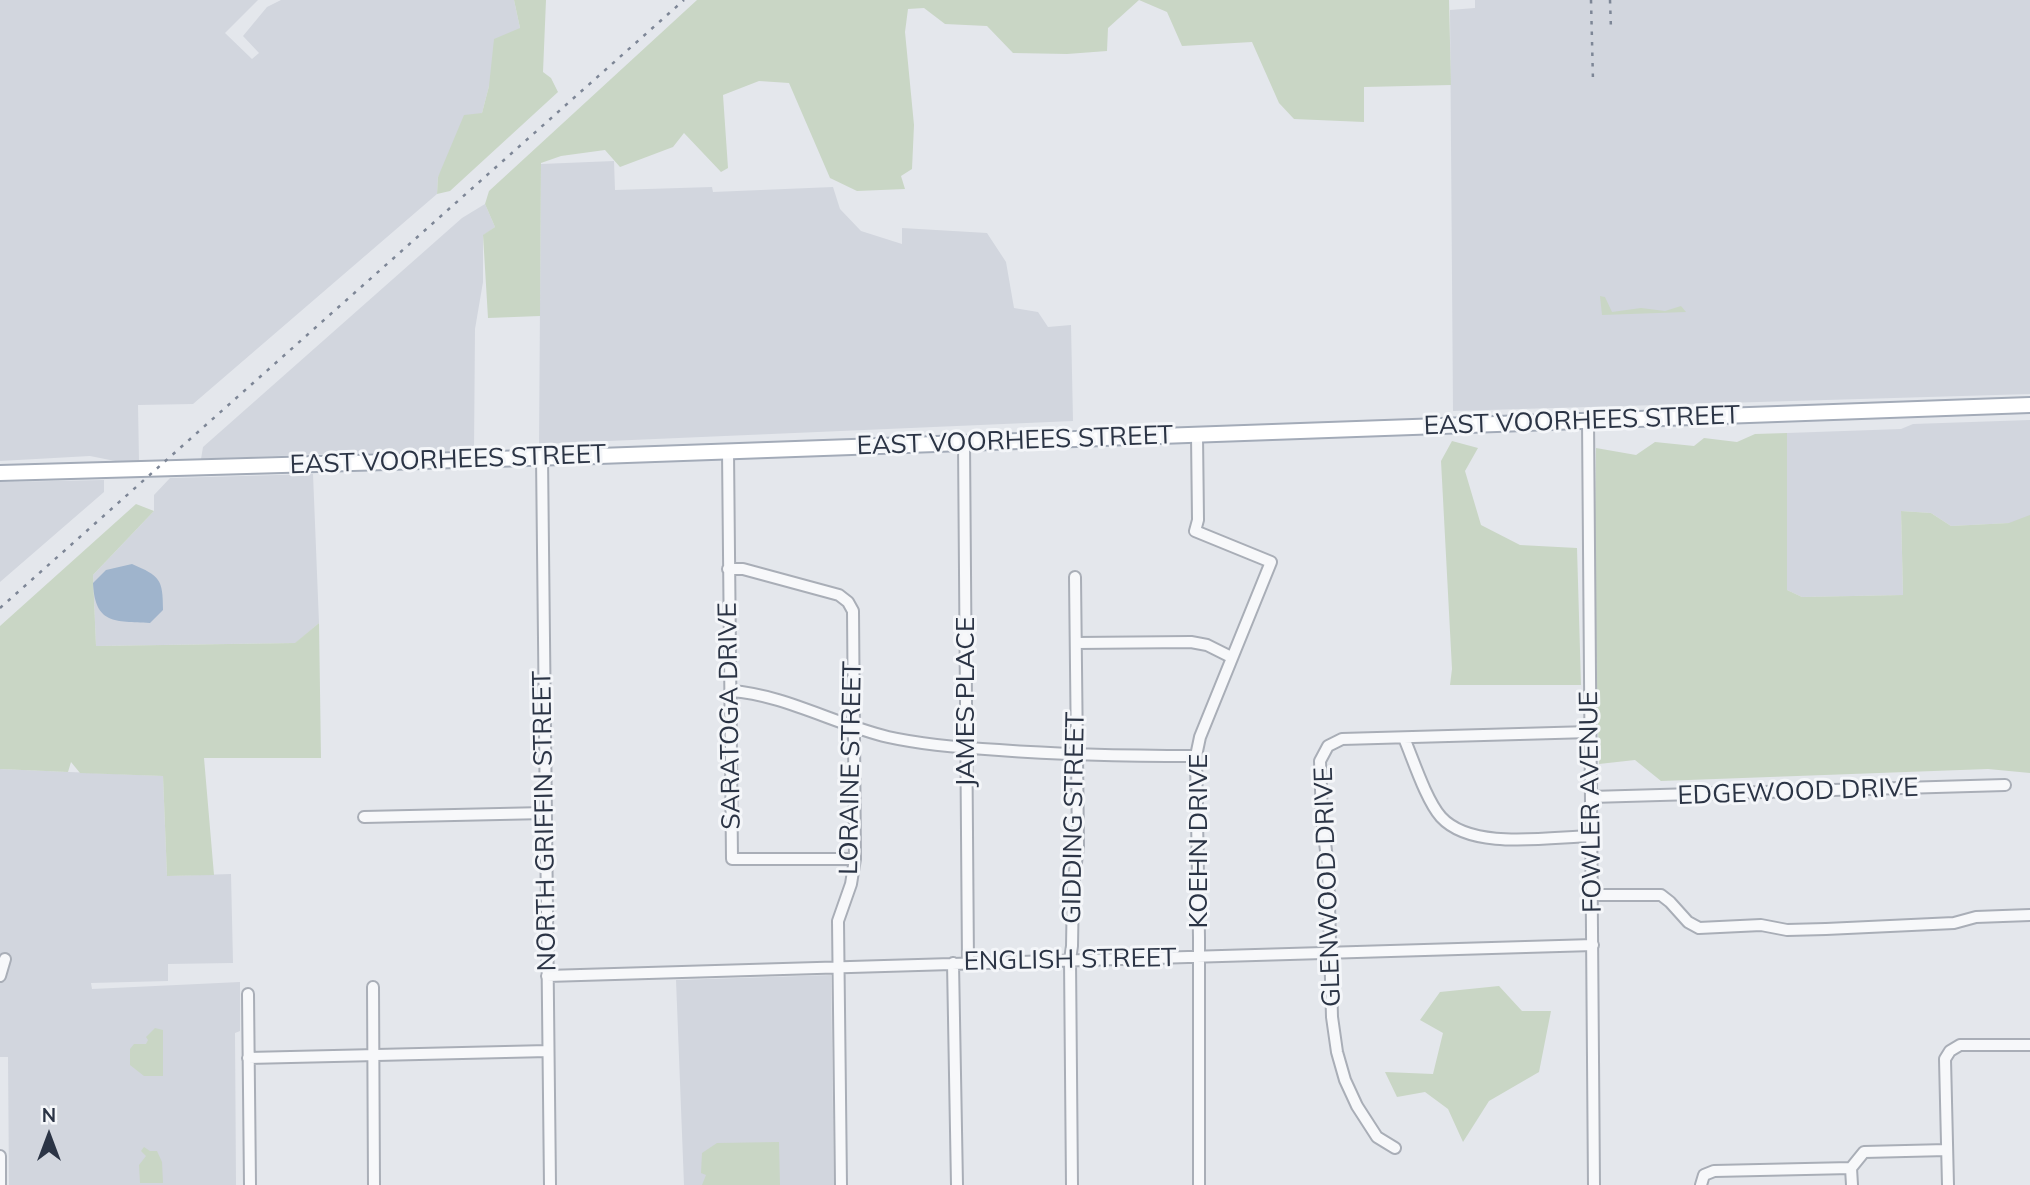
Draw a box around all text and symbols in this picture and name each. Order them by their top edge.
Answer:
street label: EAST VOORHEES STREET [1423,400,1741,442]
street label: EAST VOORHEES STREET [856,420,1174,462]
street label: EAST VOORHEES STREET [289,439,607,481]
street label: SARATOGA DRIVE [712,602,748,830]
street label: JAMES PLACE [950,617,982,787]
street label: LORAINE STREET [834,661,868,875]
street label: NORTH GRIFFIN STREET [527,670,563,972]
street label: FOWLER AVENUE [1573,691,1609,913]
street label: GIDDING STREET [1057,712,1091,924]
street label: KOEHN DRIVE [1183,754,1215,928]
street label: GLENWOOD DRIVE [1308,766,1348,1008]
street label: EDGEWOOD DRIVE [1677,772,1919,812]
street label: ENGLISH STREET [963,943,1177,977]
north arrow [14,1101,84,1171]
text: N [42,1103,56,1127]

